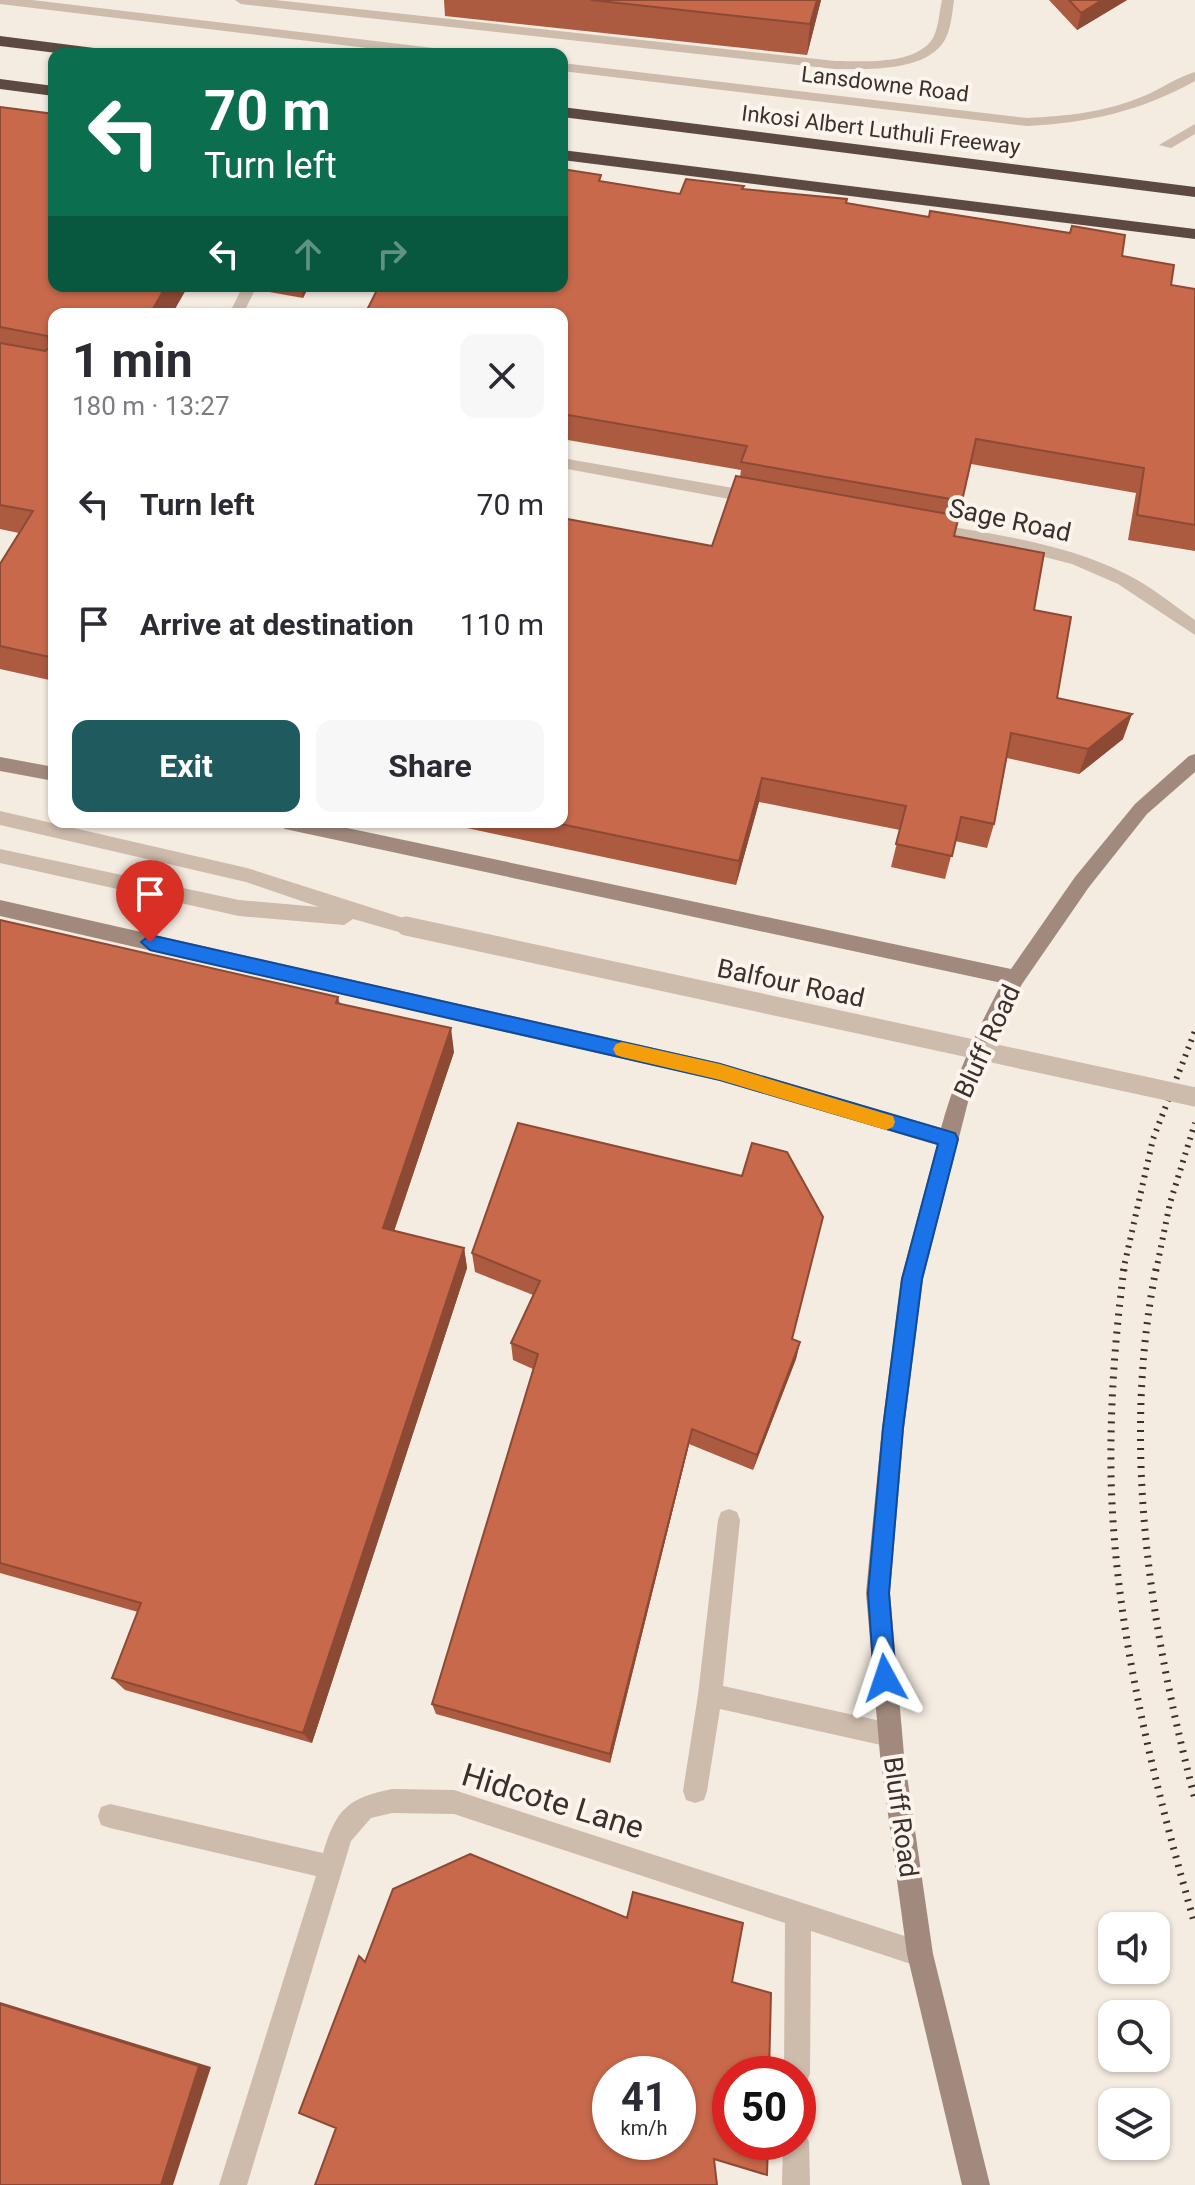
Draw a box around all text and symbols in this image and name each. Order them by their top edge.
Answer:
street label: Lansdowne Road [800,61,970,107]
text: 70 m [204,78,331,144]
icon: left [72,80,176,184]
street label: Inkosi Albert Luthuli Freeway [740,100,1022,160]
text: Turn left [204,145,337,187]
icon: left [202,232,246,276]
icon: ahead [286,232,330,276]
icon: right [370,232,414,276]
text: 1 min [72,332,193,389]
button: close [460,334,544,418]
text: 180 m · 13:27 [72,391,230,421]
icon: left [72,482,116,526]
text: Turn left [140,487,255,522]
text: 70 m [477,487,544,522]
street label: Sage Road [946,492,1074,548]
icon: arrive [72,602,116,646]
text: Arrive at destination [140,607,414,642]
text: 110 m [460,607,544,642]
button: Exit [72,720,300,812]
button: Share [316,720,544,812]
pin [116,860,184,942]
icon: arrive [128,872,172,916]
street label: Balfour Road [715,953,867,1013]
street label: Bluff Road [948,980,1026,1102]
position arrow [843,1636,927,1720]
street label: Hidcote Lane [457,1755,649,1847]
street label: Bluff Road [878,1755,924,1879]
map controls [1098,1912,1170,2160]
button: sound [1098,1912,1170,1984]
button: search [1098,2000,1170,2072]
speed limit sign: 50 [712,2056,816,2160]
text: 41 [621,2074,667,2121]
button: layers [1098,2088,1170,2160]
text: km/h [621,2116,667,2140]

